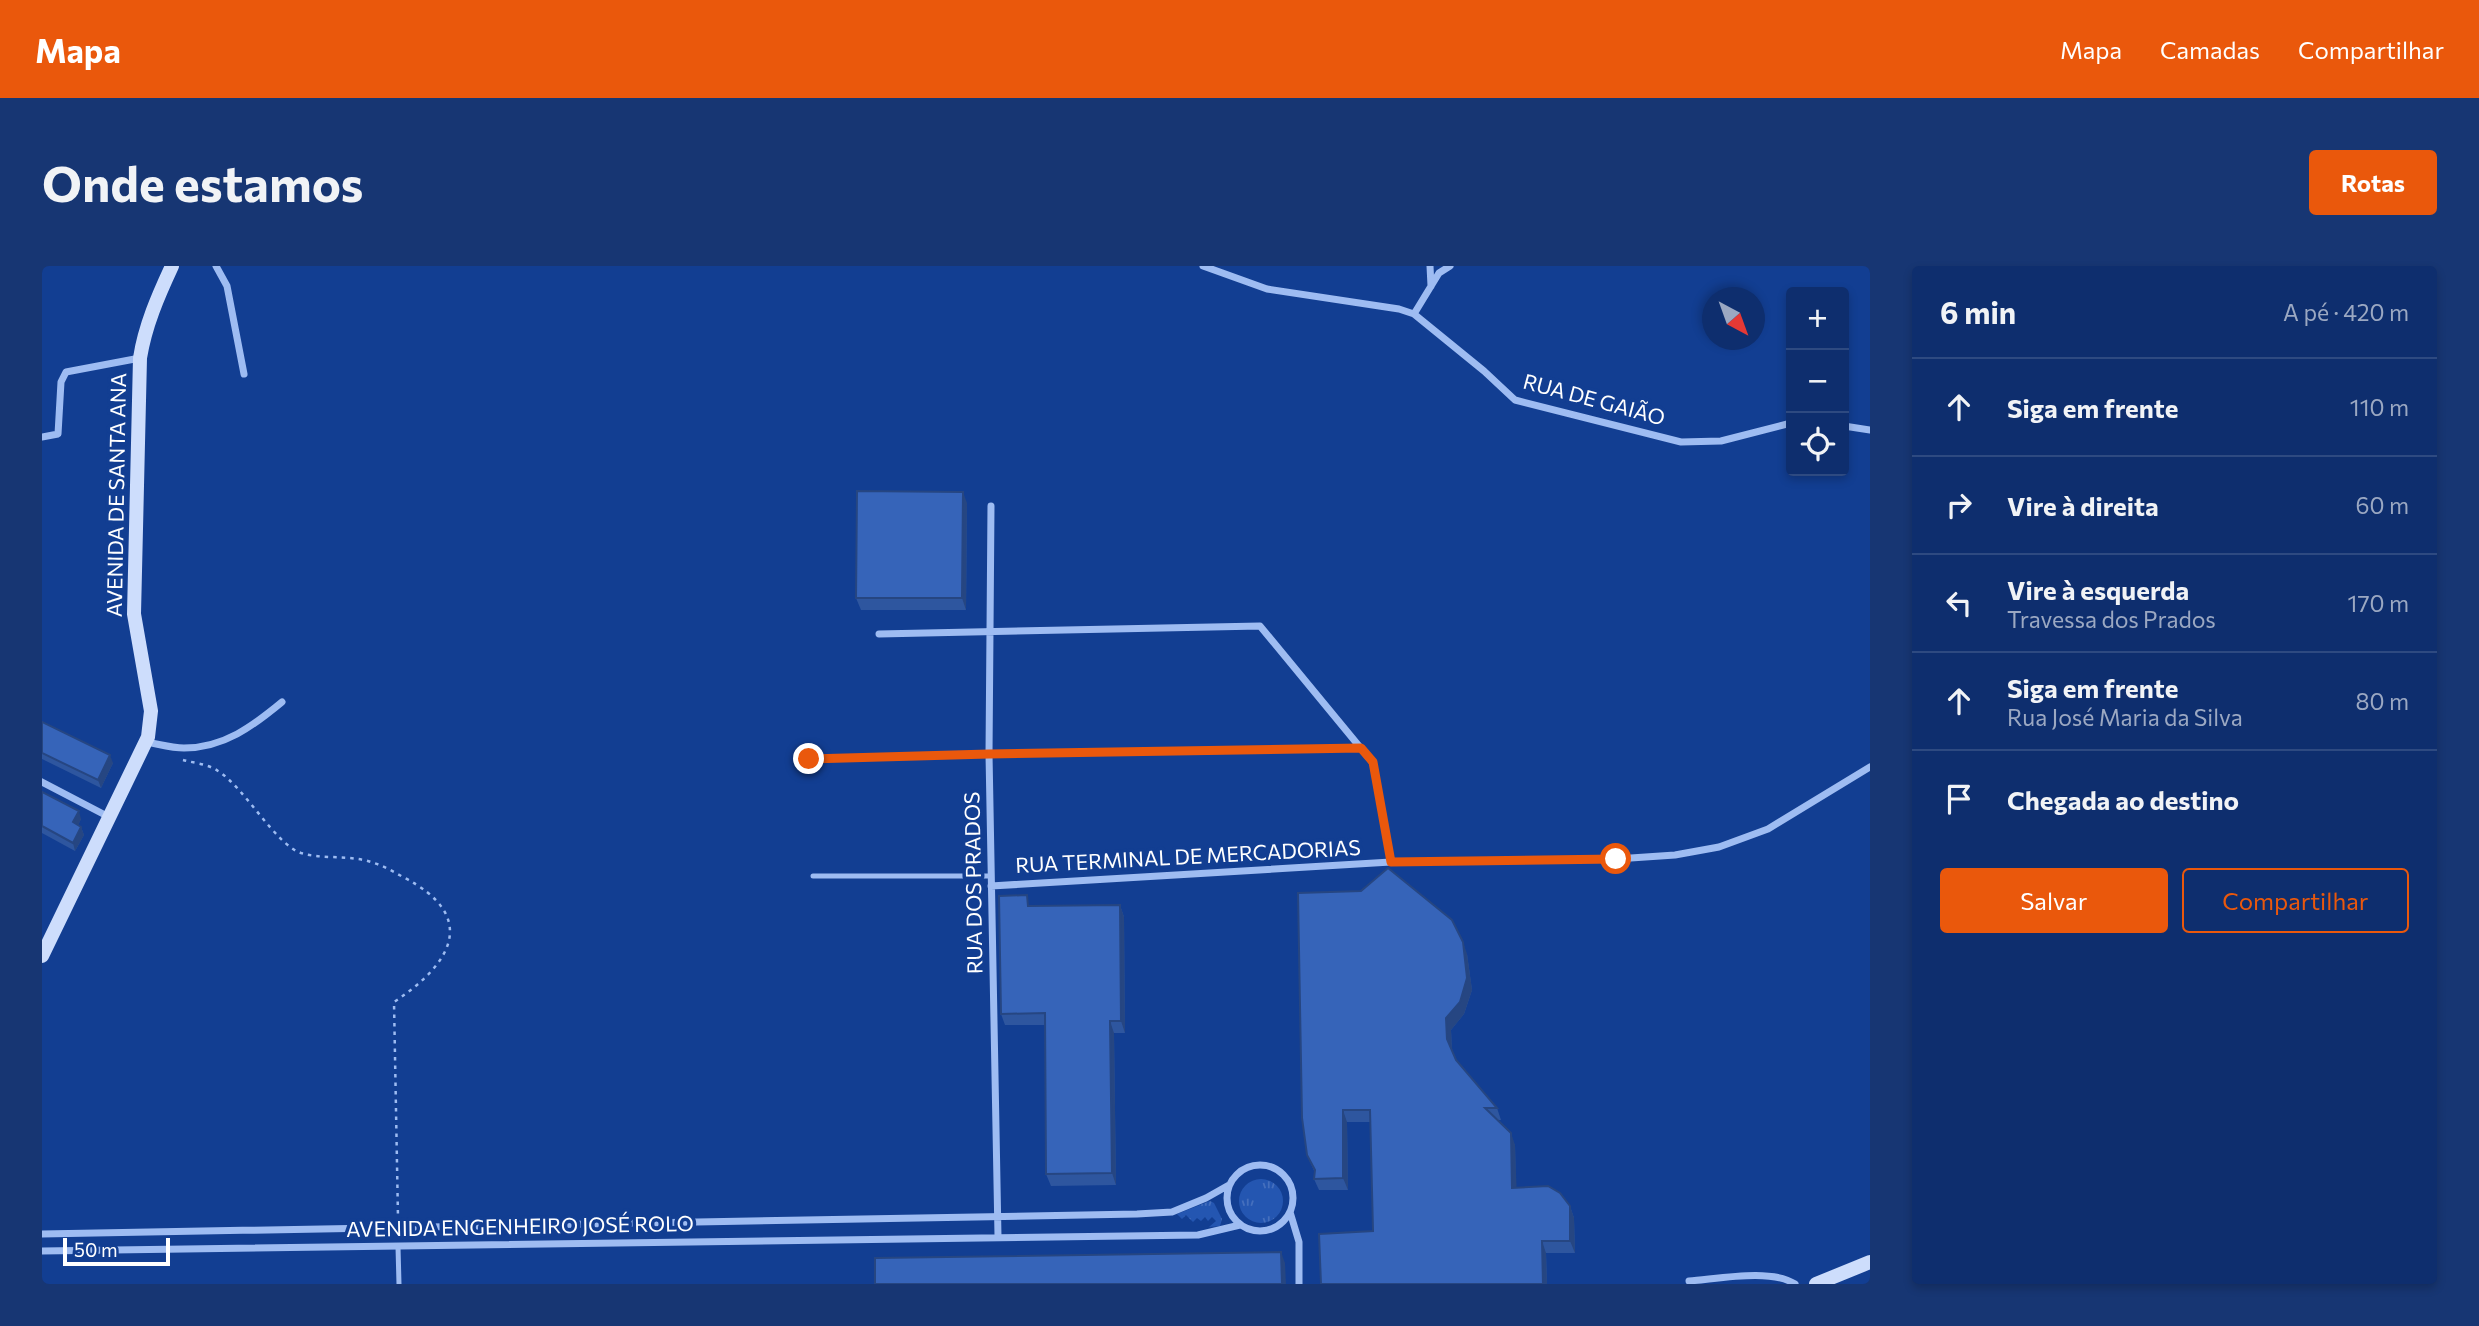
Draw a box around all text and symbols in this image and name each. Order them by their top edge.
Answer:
text: Mapa [35,29,121,70]
text: Mapa [2060,35,2122,64]
text: Camadas [2160,35,2260,64]
text: Compartilhar [2298,35,2444,64]
button: Rotas [2309,150,2437,215]
text: Onde estamos [42,152,363,212]
north arrow [1702,287,1765,350]
map controls [1786,287,1849,476]
button: + [1786,287,1849,350]
text: 6 min [1940,293,2016,330]
text: A pé · 420 m [2283,298,2409,326]
button: − [1786,350,1849,413]
street label: RUA DE GAIÃO [1521,368,1668,429]
street label: AVENIDA DE SANTA ANA [101,373,130,617]
icon: ahead [1940,388,1978,426]
text: Siga em frente [2007,392,2178,423]
text: 110 m [2350,393,2409,421]
button: locate [1786,413,1849,476]
icon: right [1940,486,1978,524]
text: Vire à direita [2007,490,2159,521]
text: 60 m [2356,491,2409,519]
text: Vire à esquerda [2007,574,2189,605]
icon: left [1940,584,1978,622]
text: 170 m [2348,589,2409,617]
text: Travessa dos Prados [2007,605,2216,633]
text: Siga em frente [2007,672,2178,703]
icon: ahead [1940,682,1978,720]
text: 80 m [2356,687,2409,715]
text: Rua José Maria da Silva [2007,703,2243,731]
route end [793,743,824,774]
icon: arrive [1940,780,1978,818]
text: Chegada ao destino [2007,784,2239,815]
street label: RUA DOS PRADOS [958,792,987,974]
street label: RUA TERMINAL DE MERCADORIAS [1015,834,1361,877]
route start [1600,843,1631,874]
button: Salvar [1940,868,2168,933]
button: Compartilhar [2182,868,2409,933]
street label: AVENIDA ENGENHEIRO JOSÉ ROLO [346,1210,694,1241]
scale bar [63,1235,170,1267]
text: 50 m [74,1238,118,1261]

